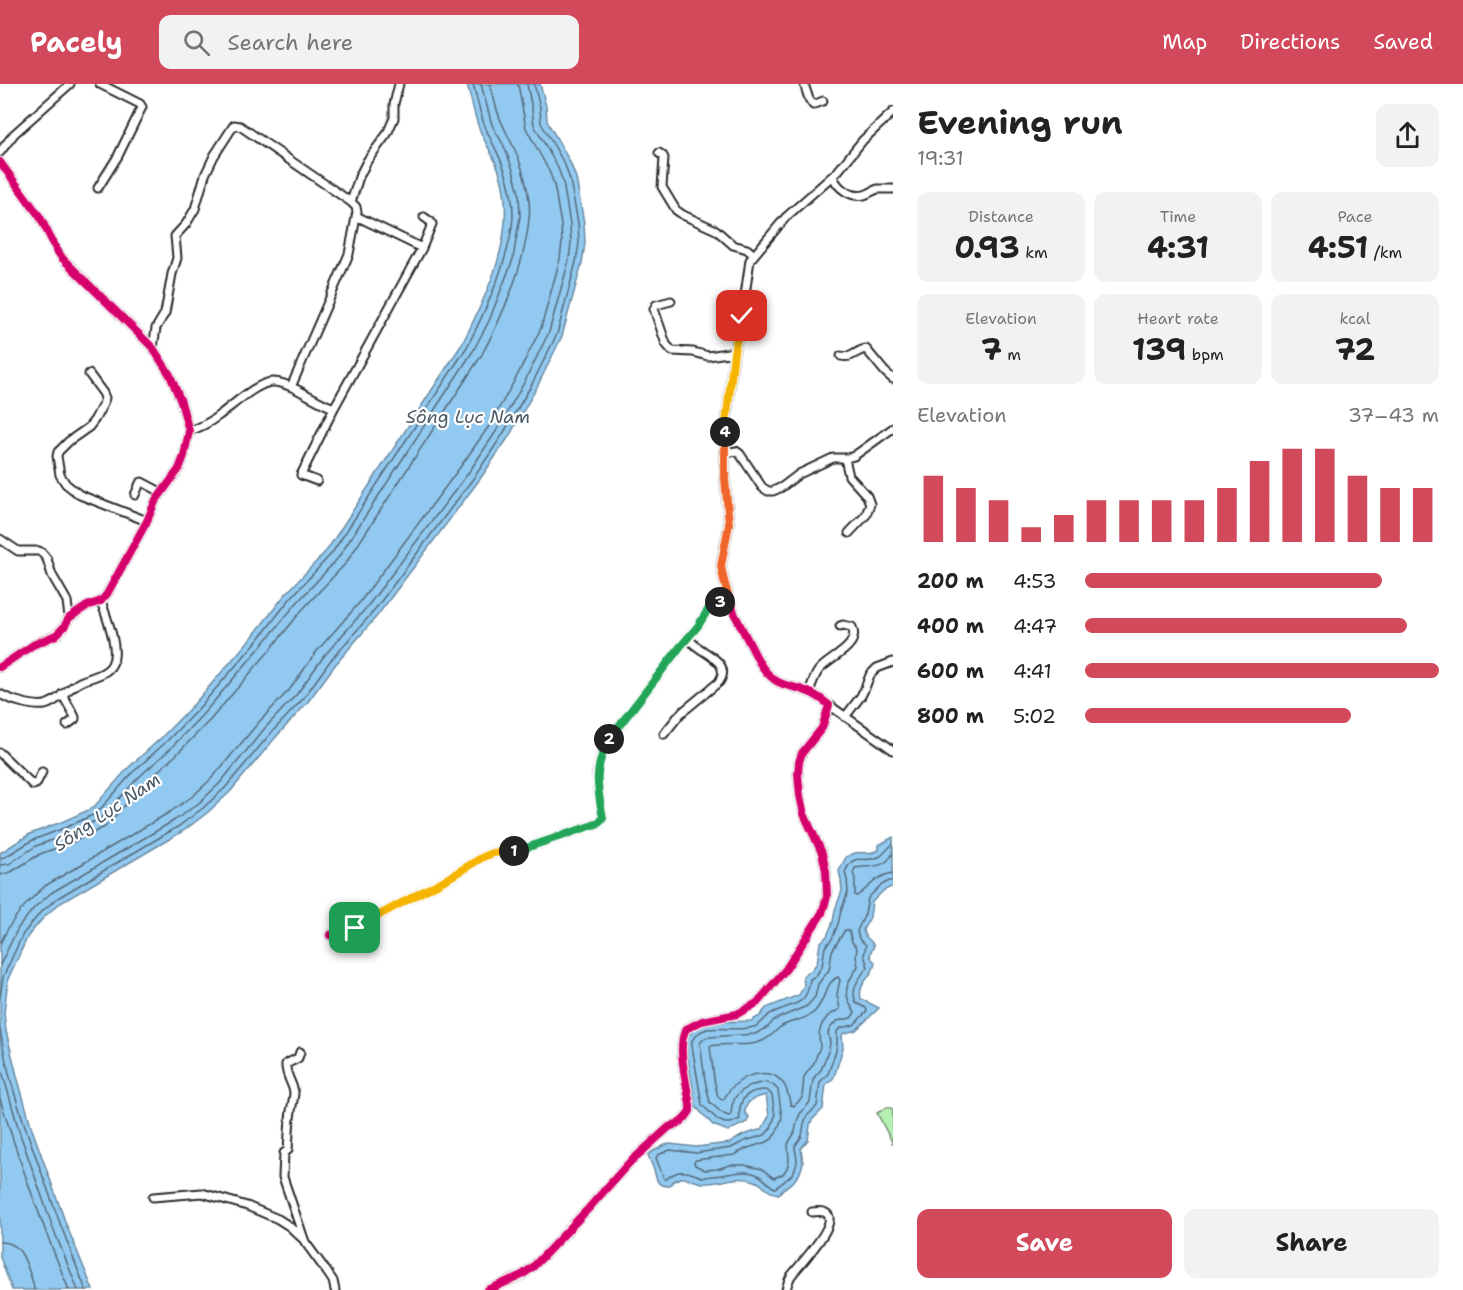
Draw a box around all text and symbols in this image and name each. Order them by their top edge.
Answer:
search box [159,15,579,69]
text: Pacely [30,23,123,61]
icon: search [180,26,213,59]
text: Search here [228,28,353,57]
text: Map [1162,28,1207,56]
text: Directions [1240,28,1340,56]
text: Saved [1373,28,1433,56]
text: Evening run [917,100,1123,145]
button: share [1376,104,1439,167]
text: 19:31 [917,145,964,171]
text: Distance [968,206,1034,227]
text: Time [1160,206,1196,227]
text: Pace [1337,206,1373,227]
text: 0.93 [954,227,1020,268]
text: 4:31 [1147,227,1209,268]
text: 4:51 [1308,227,1368,268]
text: km [1020,242,1048,263]
text: /km [1368,242,1402,263]
pin [716,290,767,341]
icon: check [725,299,758,332]
text: Elevation [965,308,1037,329]
text: Heart rate [1137,308,1219,329]
text: kcal [1339,308,1371,329]
text: 7 [981,329,1002,370]
text: 139 [1132,329,1186,370]
text: 72 [1335,329,1375,370]
text: m [1002,344,1021,365]
text: bpm [1186,344,1224,365]
text: Elevation [917,402,1007,428]
text: 37–43 m [1348,402,1439,428]
water label: Sông Lục Nam [406,405,530,429]
pin: 4 [710,417,740,447]
text: 4 [719,421,731,442]
text: 200 m [917,568,984,594]
text: 4:53 [1013,568,1057,594]
pin: 3 [705,587,735,617]
text: 3 [714,591,726,612]
text: 400 m [917,613,984,639]
text: 4:47 [1013,613,1057,639]
text: 600 m [917,658,984,684]
text: 4:41 [1013,658,1052,684]
text: 800 m [917,703,984,729]
text: 5:02 [1013,703,1056,729]
pin: 2 [594,724,624,754]
text: 2 [603,728,615,749]
water label: Sông Lục Nam [49,767,165,857]
pin: 1 [499,836,529,866]
text: 1 [510,840,518,861]
pin [329,902,380,953]
icon: arrive [338,911,371,944]
button: Save [917,1209,1172,1278]
button: Share [1184,1209,1439,1278]

